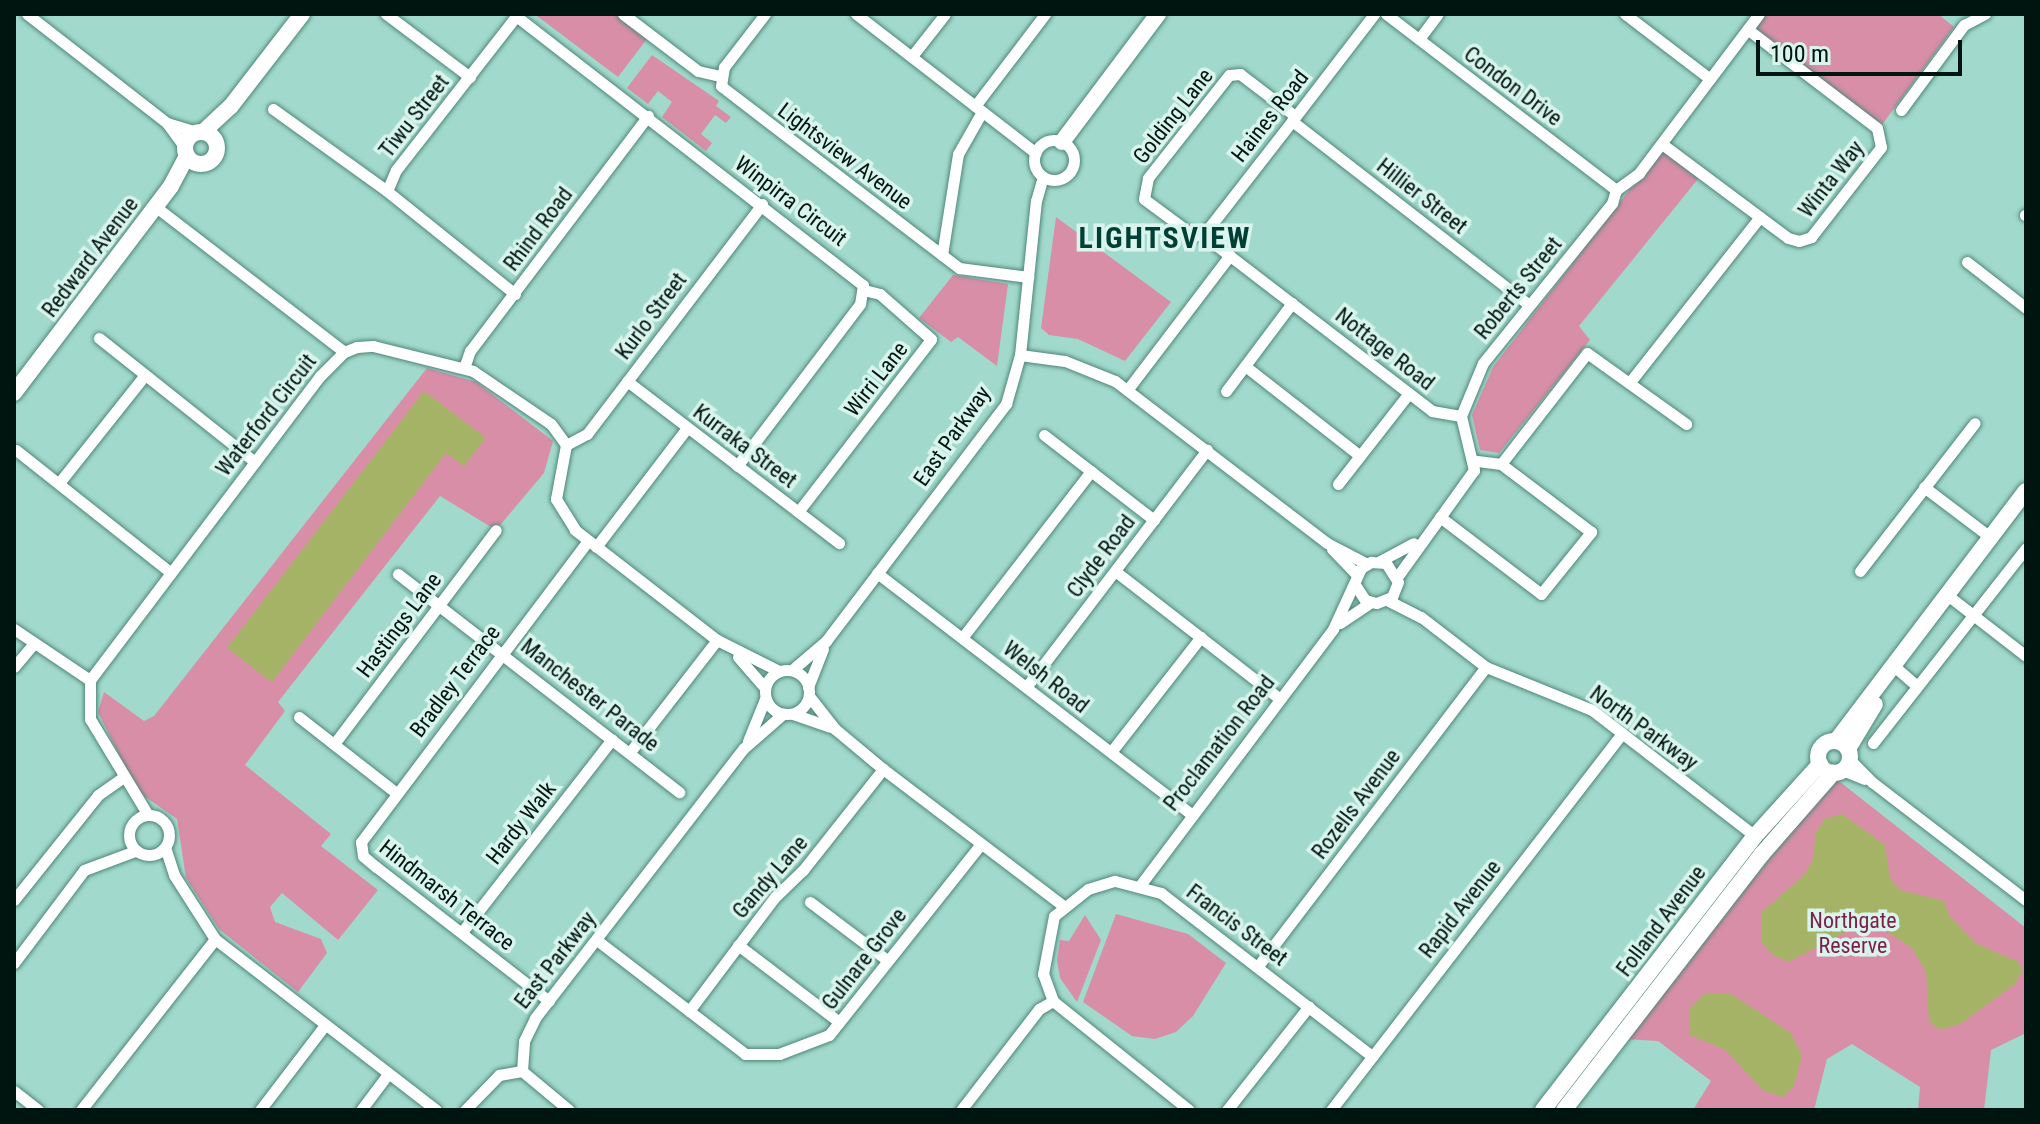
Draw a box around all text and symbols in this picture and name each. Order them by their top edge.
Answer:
scale bar [1760,24,1966,74]
text: 100 m [1770,40,1829,68]
street label: Condon Drive [1459,41,1567,131]
street label: Golding Lane [1128,63,1218,169]
street label: Haines Road [1226,65,1314,167]
street label: Tiwu Street [373,69,455,163]
street label: Lightsview Avenue [773,97,917,215]
street label: Winta Way [1793,135,1869,223]
street label: Winpirra Circuit [730,150,852,252]
street label: Hillier Street [1372,153,1472,239]
street label: Rhind Road [498,182,578,276]
street label: Redward Avenue [36,192,144,322]
district label: LIGHTSVIEW [1079,220,1251,256]
street label: Roberts Street [1469,231,1567,345]
street label: Kurlo Street [610,267,692,365]
street label: Nottage Road [1330,302,1440,396]
street label: Wirri Lane [839,336,913,422]
street label: Waterford Circuit [210,349,322,481]
street label: East Parkway [908,381,996,491]
street label: Kurraka Street [688,398,802,494]
street label: Clyde Road [1061,509,1141,603]
street label: Hastings Lane [351,567,447,683]
street label: Bradley Terrace [404,620,506,742]
street label: Manchester Parade [516,633,664,757]
street label: Welsh Road [998,635,1094,719]
street label: Proclamation Road [1158,670,1280,816]
street label: North Parkway [1585,680,1703,776]
street label: Rozells Avenue [1306,744,1406,864]
street label: Hardy Walk [481,776,561,870]
street label: Gandy Lane [727,830,813,924]
street label: Hindmarsh Terrace [374,834,520,956]
street label: Rapid Avenue [1413,855,1507,963]
street label: Folland Avenue [1611,860,1711,982]
street label: Francis Street [1181,878,1293,972]
street label: Gulnare Grove [816,903,912,1015]
street label: East Parkway [509,906,601,1014]
park label: Northgate Reserve [1809,907,1897,958]

